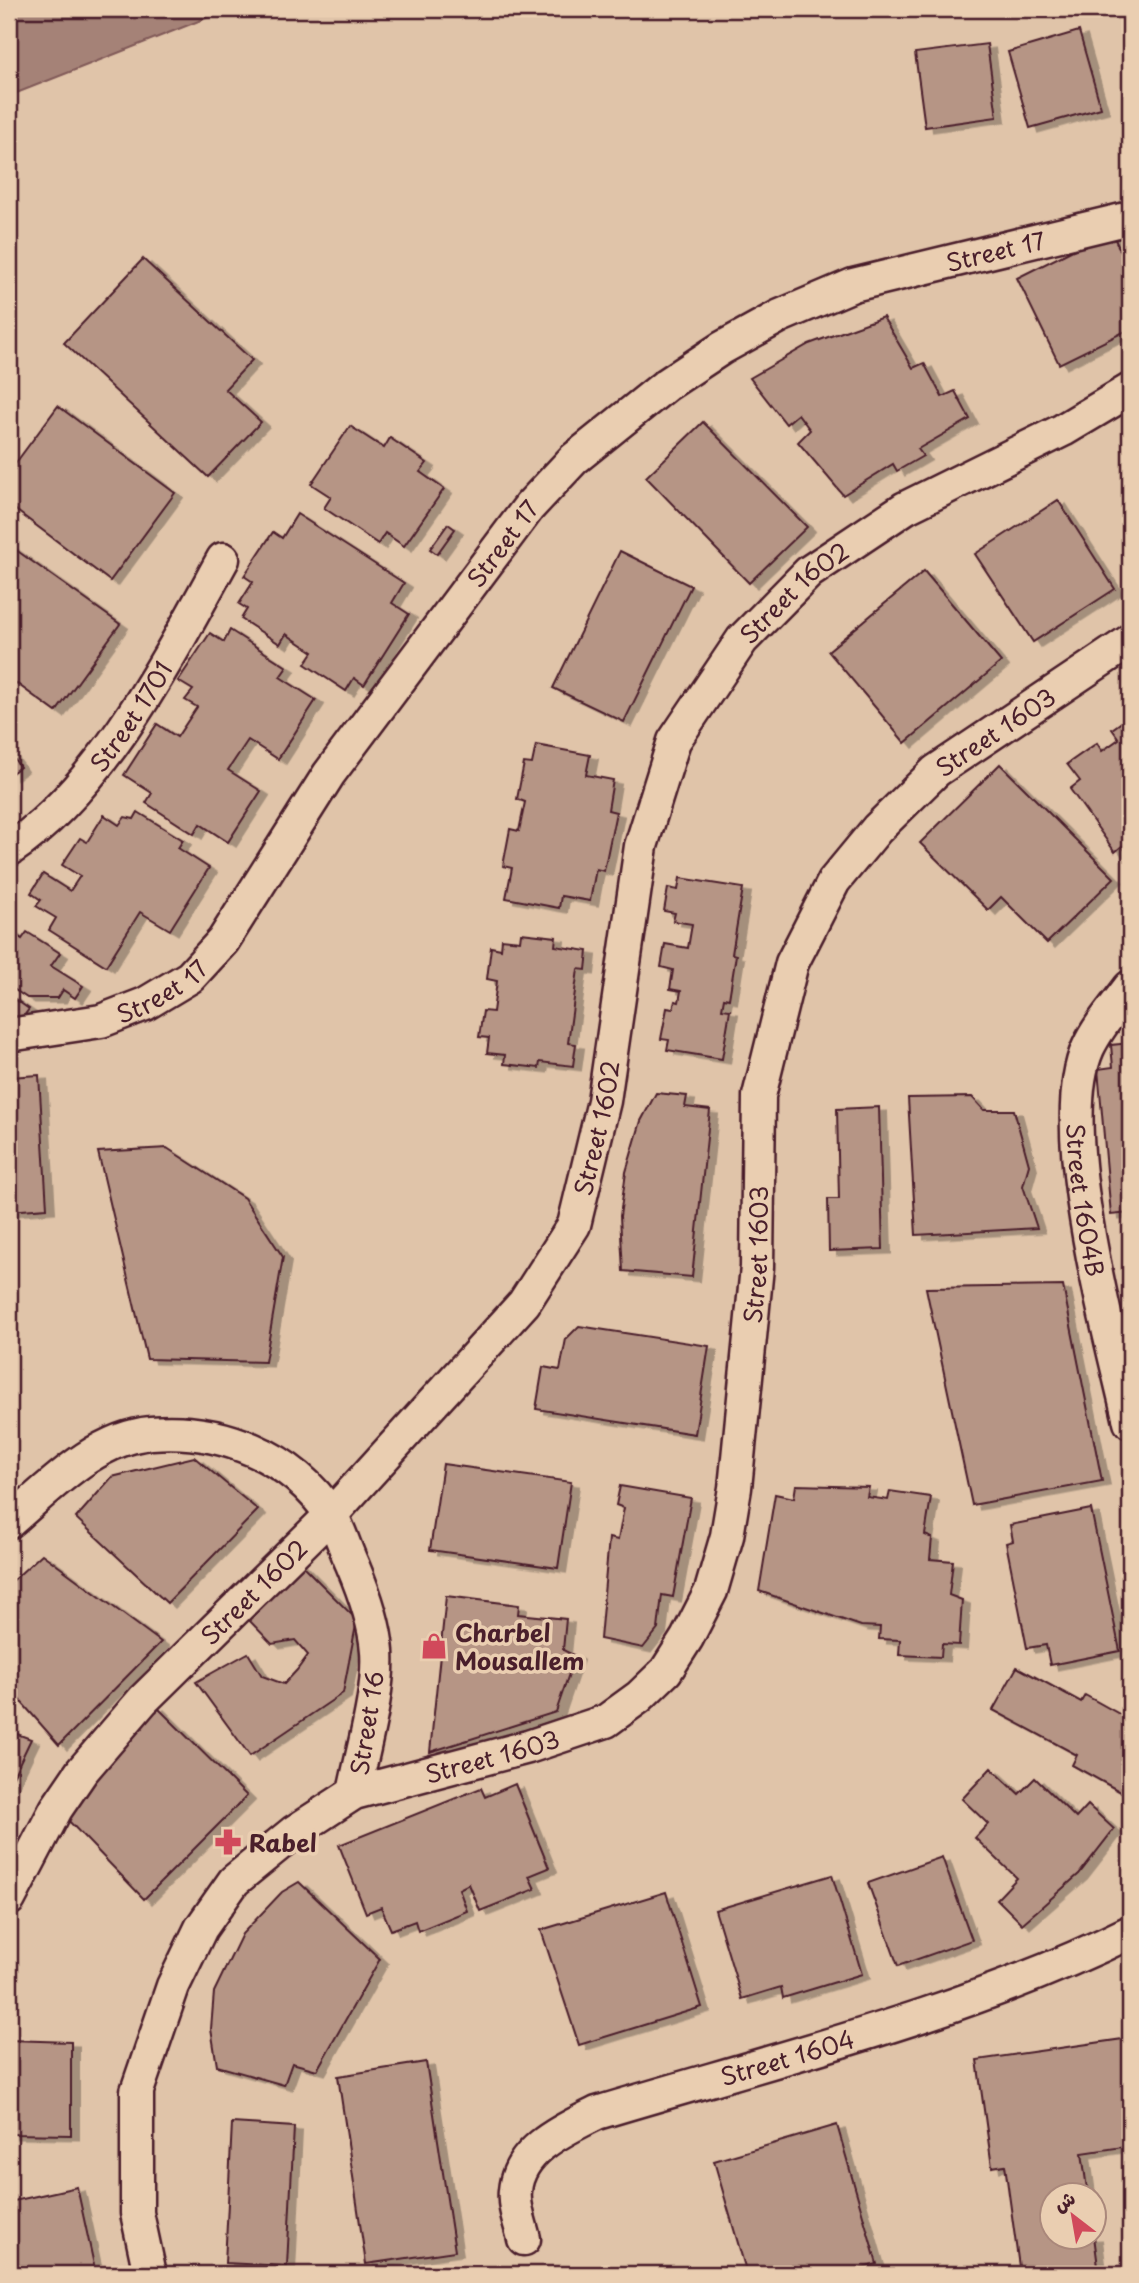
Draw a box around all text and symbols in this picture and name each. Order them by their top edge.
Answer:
street label: Street 17 [942,221,1049,280]
street label: Street 17 [457,492,547,594]
street label: Street 1602 [730,533,856,651]
street label: Street 1701 [80,654,180,779]
street label: Street 1603 [928,678,1062,785]
street label: Street 17 [111,951,216,1032]
street label: Street 1602 [564,1058,628,1199]
street label: Street 1604B [1059,1123,1114,1280]
street label: Street 1603 [733,1185,776,1325]
street label: Street 1602 [192,1530,315,1653]
place label: Charbel Mousallem [455,1614,584,1678]
shop icon: Charbel Mousallem [419,1631,449,1661]
street label: Street 16 [340,1668,392,1778]
street label: Street 1603 [421,1720,564,1792]
place label: Rabel [249,1824,317,1860]
pharmacy icon: Rabel [213,1827,243,1857]
street label: Street 1604 [716,2020,859,2094]
north arrow [1038,2182,1108,2252]
text: ش [1048,2183,1080,2218]

